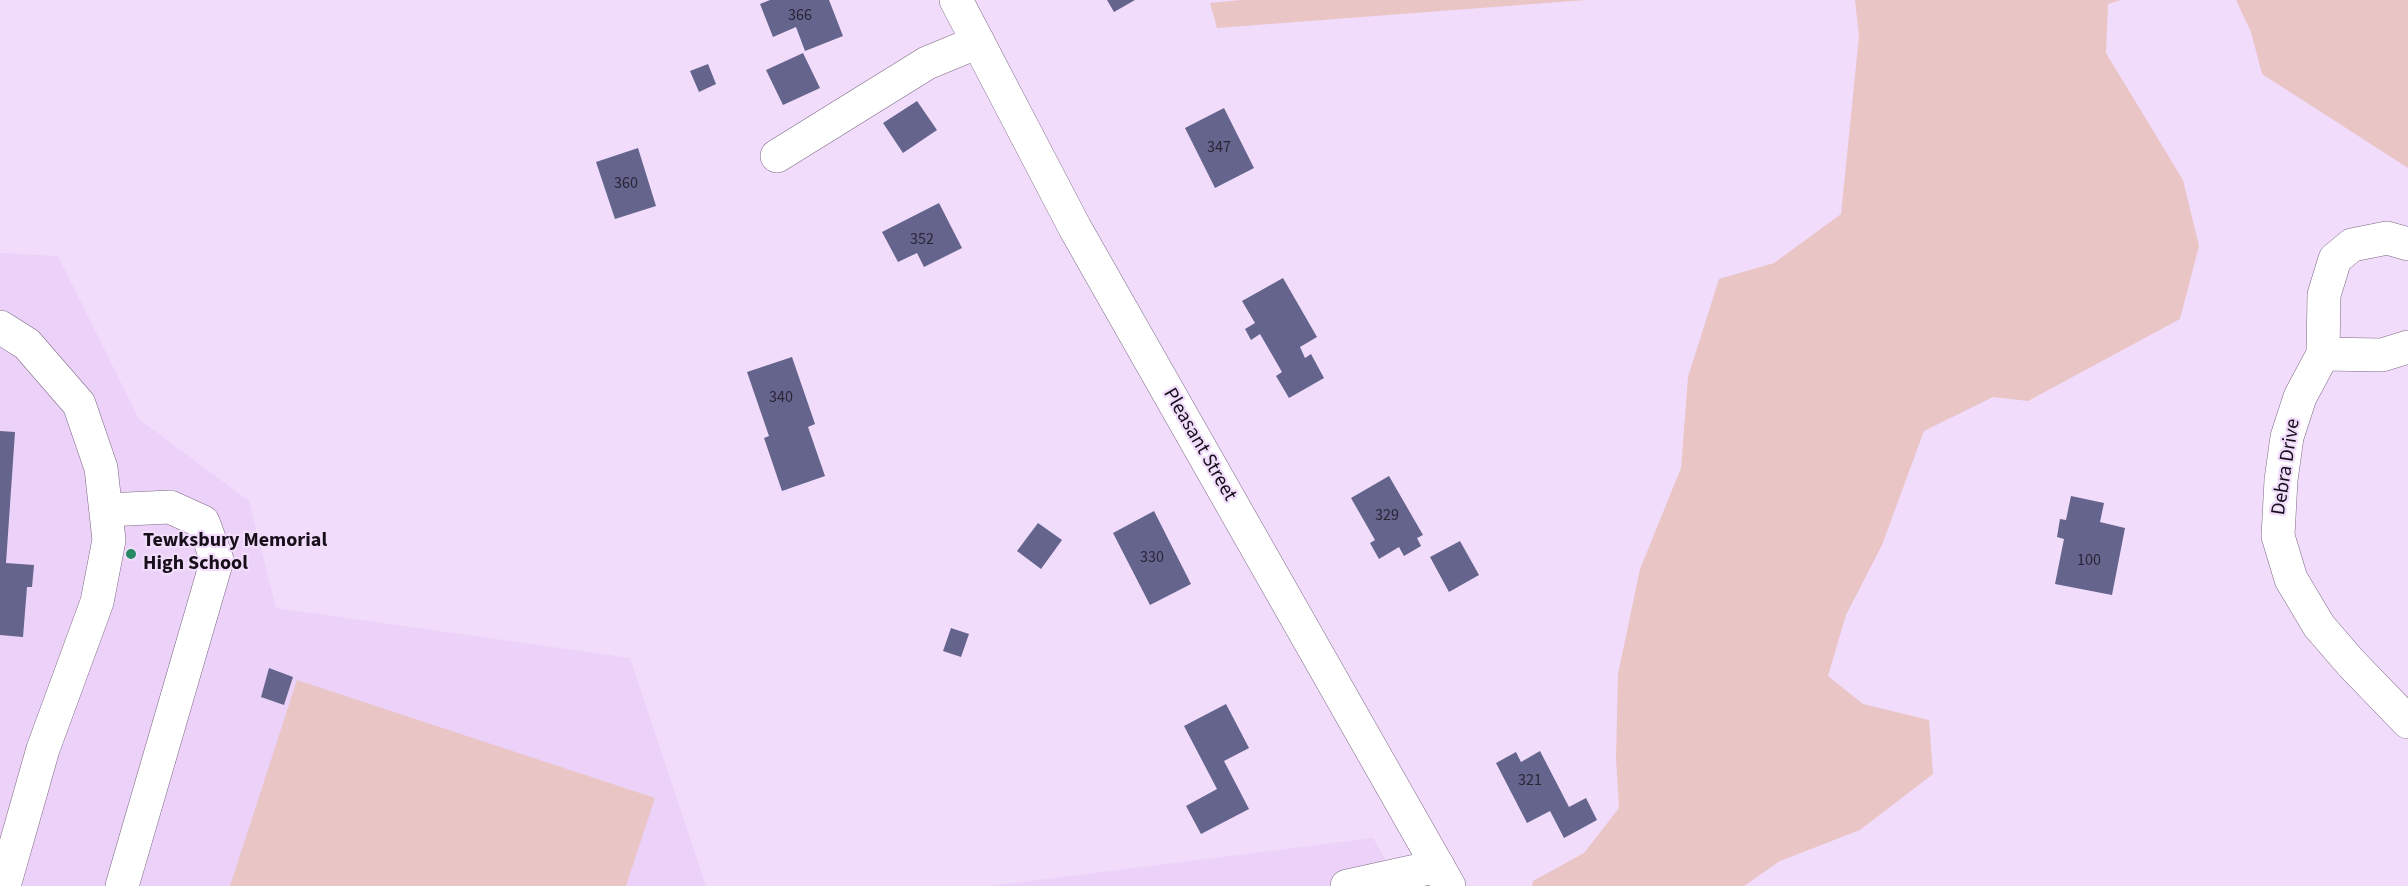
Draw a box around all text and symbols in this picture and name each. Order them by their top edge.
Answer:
house number: 366 [788,6,812,26]
house number: 347 [1207,138,1231,158]
house number: 360 [614,174,638,194]
house number: 352 [910,230,934,250]
street label: Pleasant Street [1157,384,1241,506]
house number: 340 [769,388,793,408]
street label: Debra Drive [2268,417,2306,517]
house number: 329 [1375,506,1399,526]
place label: Tewksbury Memorial High School [143,530,327,577]
marker: Tewksbury Memorial High School [124,547,138,561]
house number: 330 [1140,548,1164,568]
house number: 100 [2077,551,2101,571]
house number: 321 [1518,771,1542,791]

